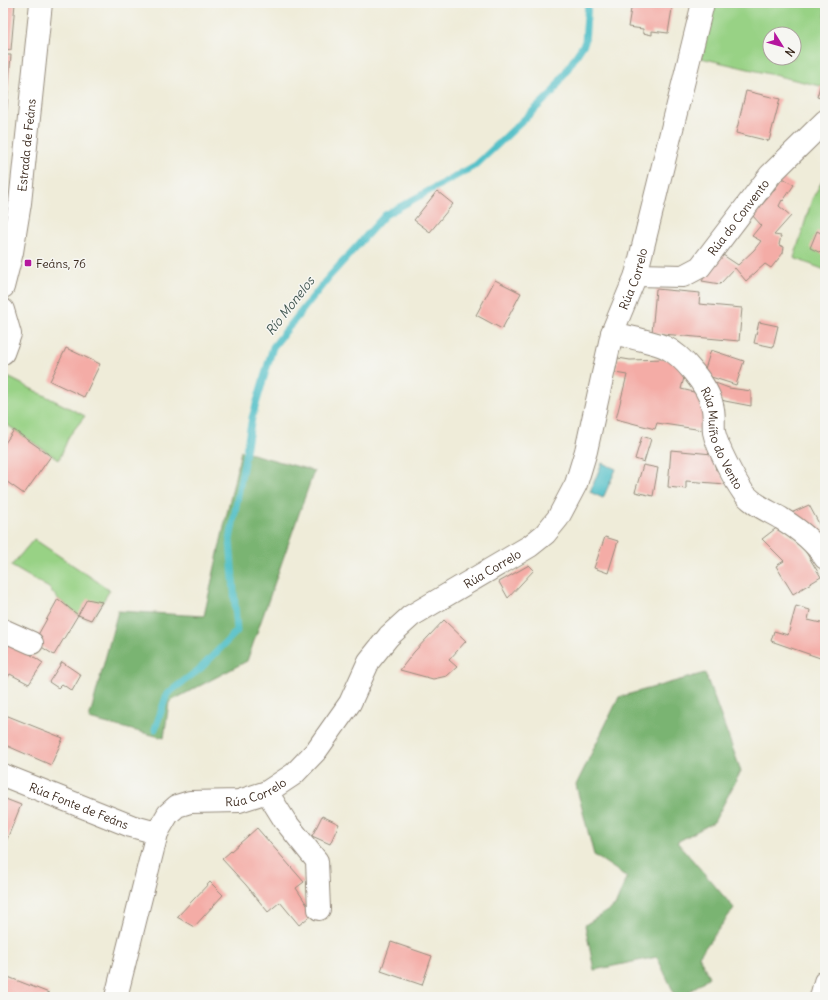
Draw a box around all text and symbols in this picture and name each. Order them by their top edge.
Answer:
north arrow [762,26,802,66]
text: N [782,45,798,59]
street label: Estrada de Feáns [14,98,38,192]
street label: Rúa do Convento [704,176,772,258]
street label: Rúa Correlo [615,246,650,312]
place label: Feáns, 76 [36,256,86,271]
marker: Feáns, 76 [23,258,33,268]
water label: Río Monelos [262,272,319,339]
street label: Rúa Muíño do Vento [698,384,747,492]
street label: Rúa Correlo [461,545,524,591]
street label: Rúa Correlo [225,774,289,809]
street label: Rúa Fonte de Feáns [27,779,131,832]

